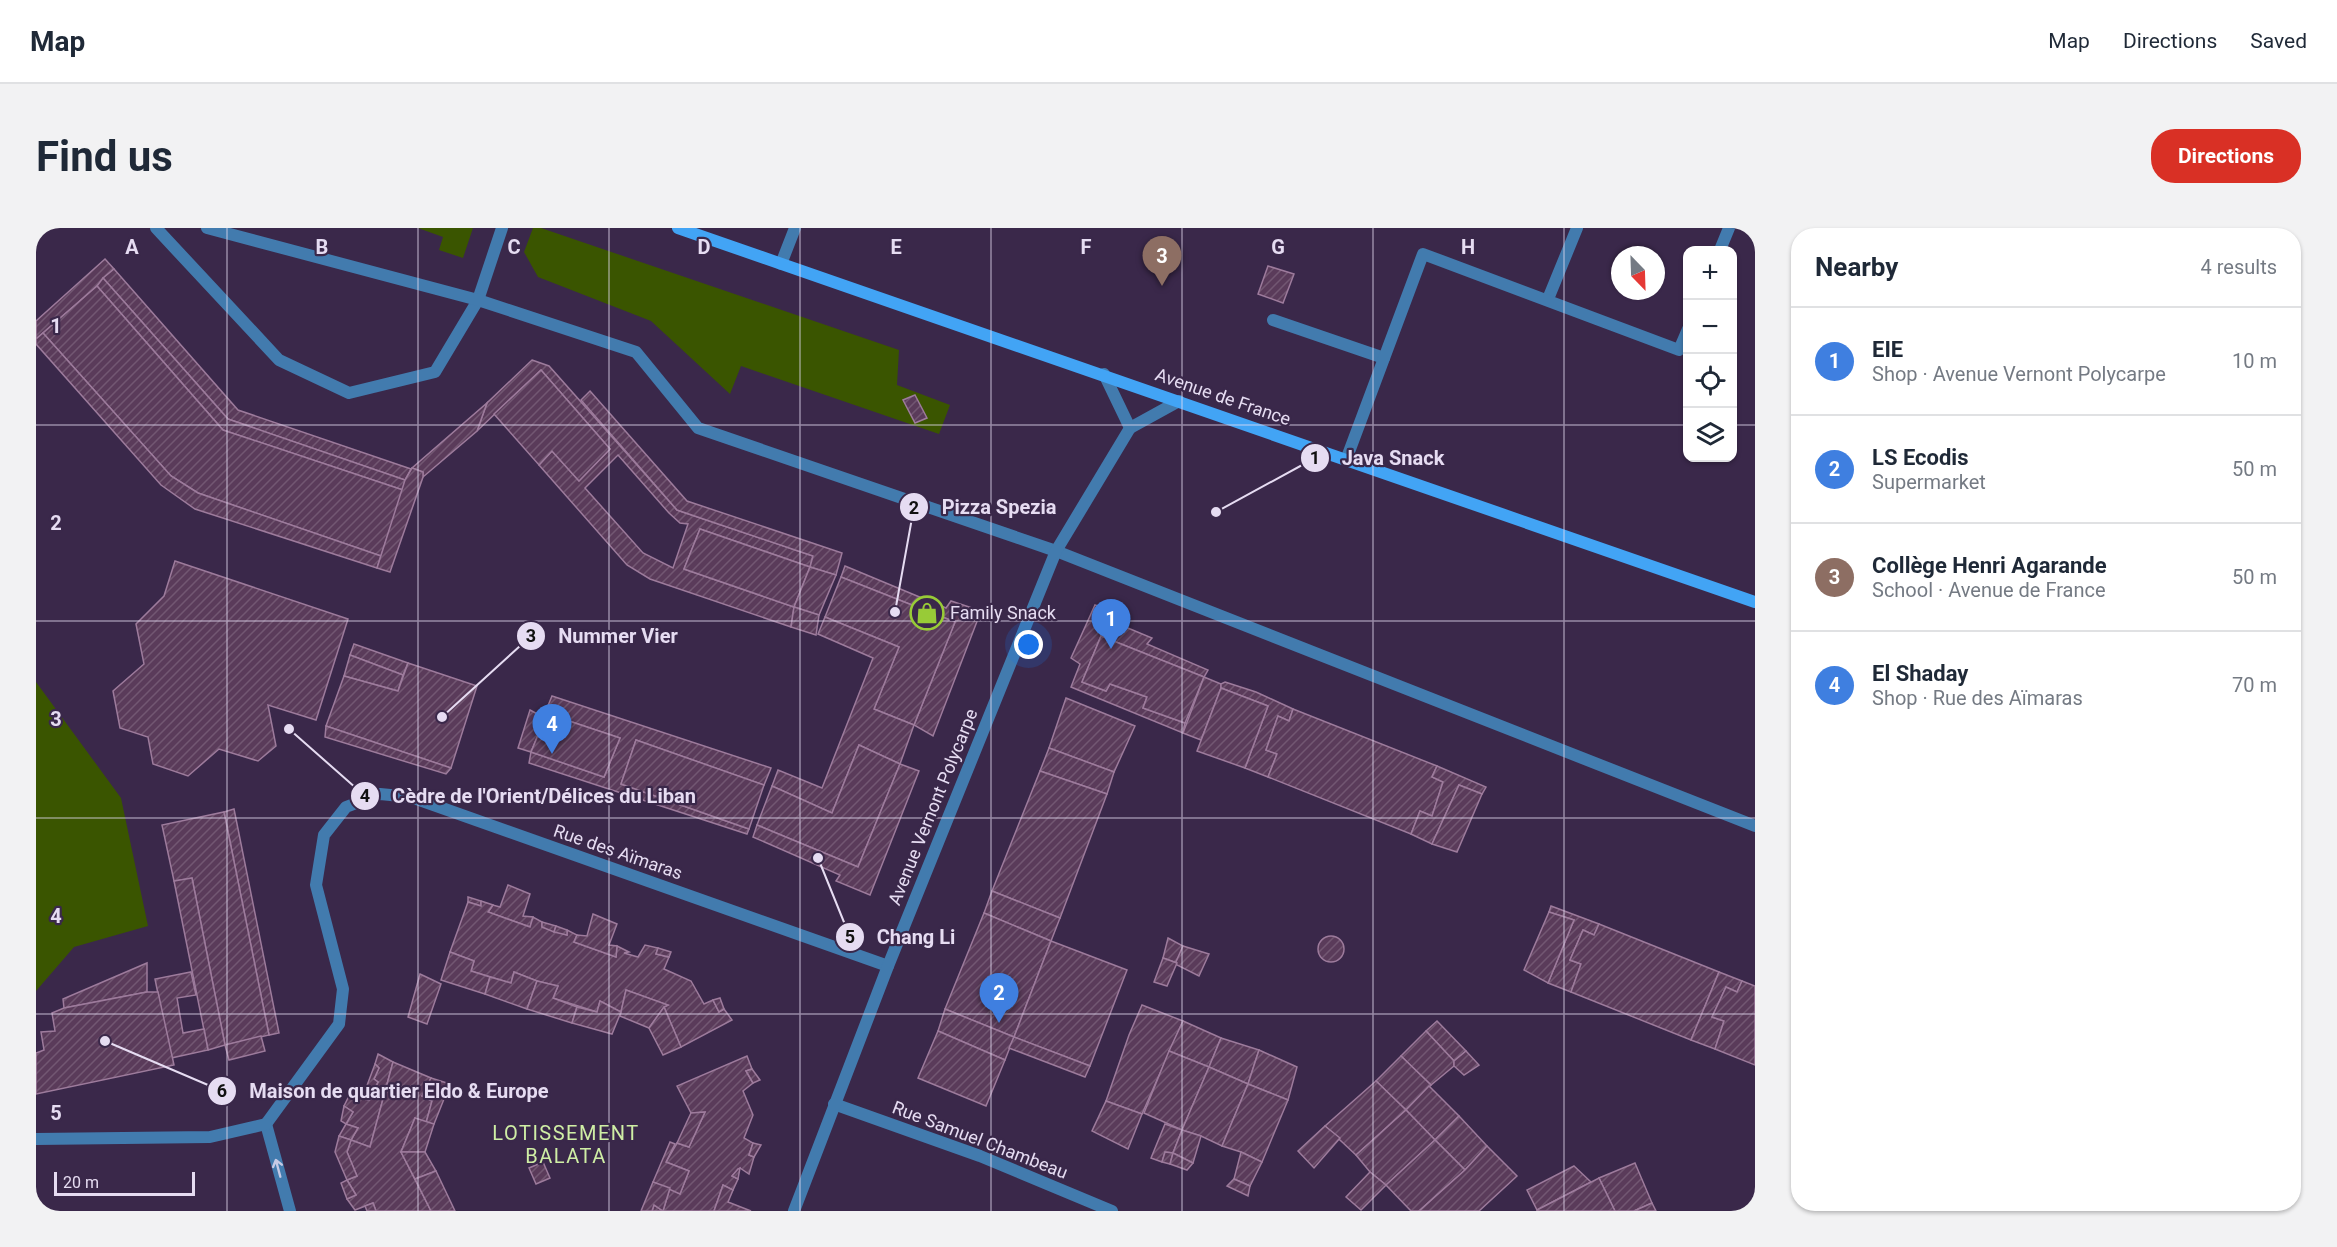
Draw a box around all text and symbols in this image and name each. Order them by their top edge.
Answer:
text: Map [30,25,85,58]
text: Map [2048,29,2090,53]
text: Directions [2123,29,2217,53]
text: Saved [2250,29,2307,53]
button: Directions [2151,129,2301,183]
text: Find us [36,132,173,181]
text: A [125,235,139,259]
text: B [316,235,328,259]
text: C [507,235,521,259]
text: D [698,235,711,259]
text: E [890,235,902,259]
text: F [1081,235,1092,259]
text: G [1271,235,1285,259]
text: H [1461,235,1475,259]
pin: 3 [1142,236,1182,286]
north arrow [1611,246,1665,300]
map controls [1683,246,1737,462]
button: + [1683,246,1737,300]
text: Nearby [1815,252,1898,282]
text: 4 results [2201,255,2277,279]
button: − [1683,300,1737,354]
text: 1 [50,314,62,338]
text: EIE [1872,337,1903,362]
text: 1 [1829,349,1840,373]
text: 10 m [2232,349,2277,373]
button: locate [1683,354,1737,408]
text: Shop · Avenue Vernont Polycarpe [1872,362,2166,386]
street label: Avenue de France [1153,364,1294,430]
button: layers [1683,408,1737,462]
callout: Java Snack [1300,439,1457,477]
text: LS Ecodis [1872,445,1968,470]
text: Java Snack [1342,446,1445,470]
text: 1 [1310,447,1320,468]
text: 2 [1829,457,1840,481]
text: 50 m [2232,457,2277,481]
text: Supermarket [1872,470,1986,494]
callout: Pizza Spezia [899,488,1068,526]
text: Pizza Spezia [942,495,1057,519]
text: 2 [909,497,919,518]
text: 2 [50,511,62,535]
text: Collège Henri Agarande [1872,553,2107,578]
text: 3 [1829,565,1840,589]
text: 50 m [2232,565,2277,589]
text: School · Avenue de France [1872,578,2106,602]
shop icon: Family Snack [909,595,945,631]
pin: 1 [1092,600,1130,649]
place label: Family Snack [950,602,1057,623]
callout: Nummer Vier [516,617,690,655]
text: Nummer Vier [558,624,678,648]
text: 3 [526,625,536,646]
your location [1014,630,1043,659]
text: El Shaday [1872,661,1968,686]
text: 4 [1829,673,1840,697]
text: 70 m [2232,673,2277,697]
text: Shop · Rue des Aïmaras [1872,686,2083,710]
pin: 4 [532,704,572,754]
street label: Avenue Vernont Polycarpe [884,706,982,908]
text: 3 [50,707,62,731]
callout: Cèdre de l'Orient/Délices du Liban [350,777,708,815]
text: Cèdre de l'Orient/Délices du Liban [392,784,696,808]
text: 4 [360,785,370,806]
street label: Rue des Aïmaras [551,820,685,883]
text: 4 [50,904,62,928]
callout: Chang Li [835,918,968,956]
text: Chang Li [877,925,955,949]
text: 5 [845,926,855,947]
pin: 2 [980,974,1018,1023]
callout: Maison de quartier Eldo & Europe [207,1072,560,1110]
text: Maison de quartier Eldo & Europe [249,1079,549,1103]
text: 6 [217,1080,227,1101]
street label: Rue Samuel Chambeau [890,1096,1071,1183]
text: 5 [50,1101,62,1125]
district label: LOTISSEMENT BALATA [492,1121,640,1168]
one-way arrow [272,1158,283,1177]
scale bar [54,1169,195,1196]
text: 20 m [63,1173,99,1192]

